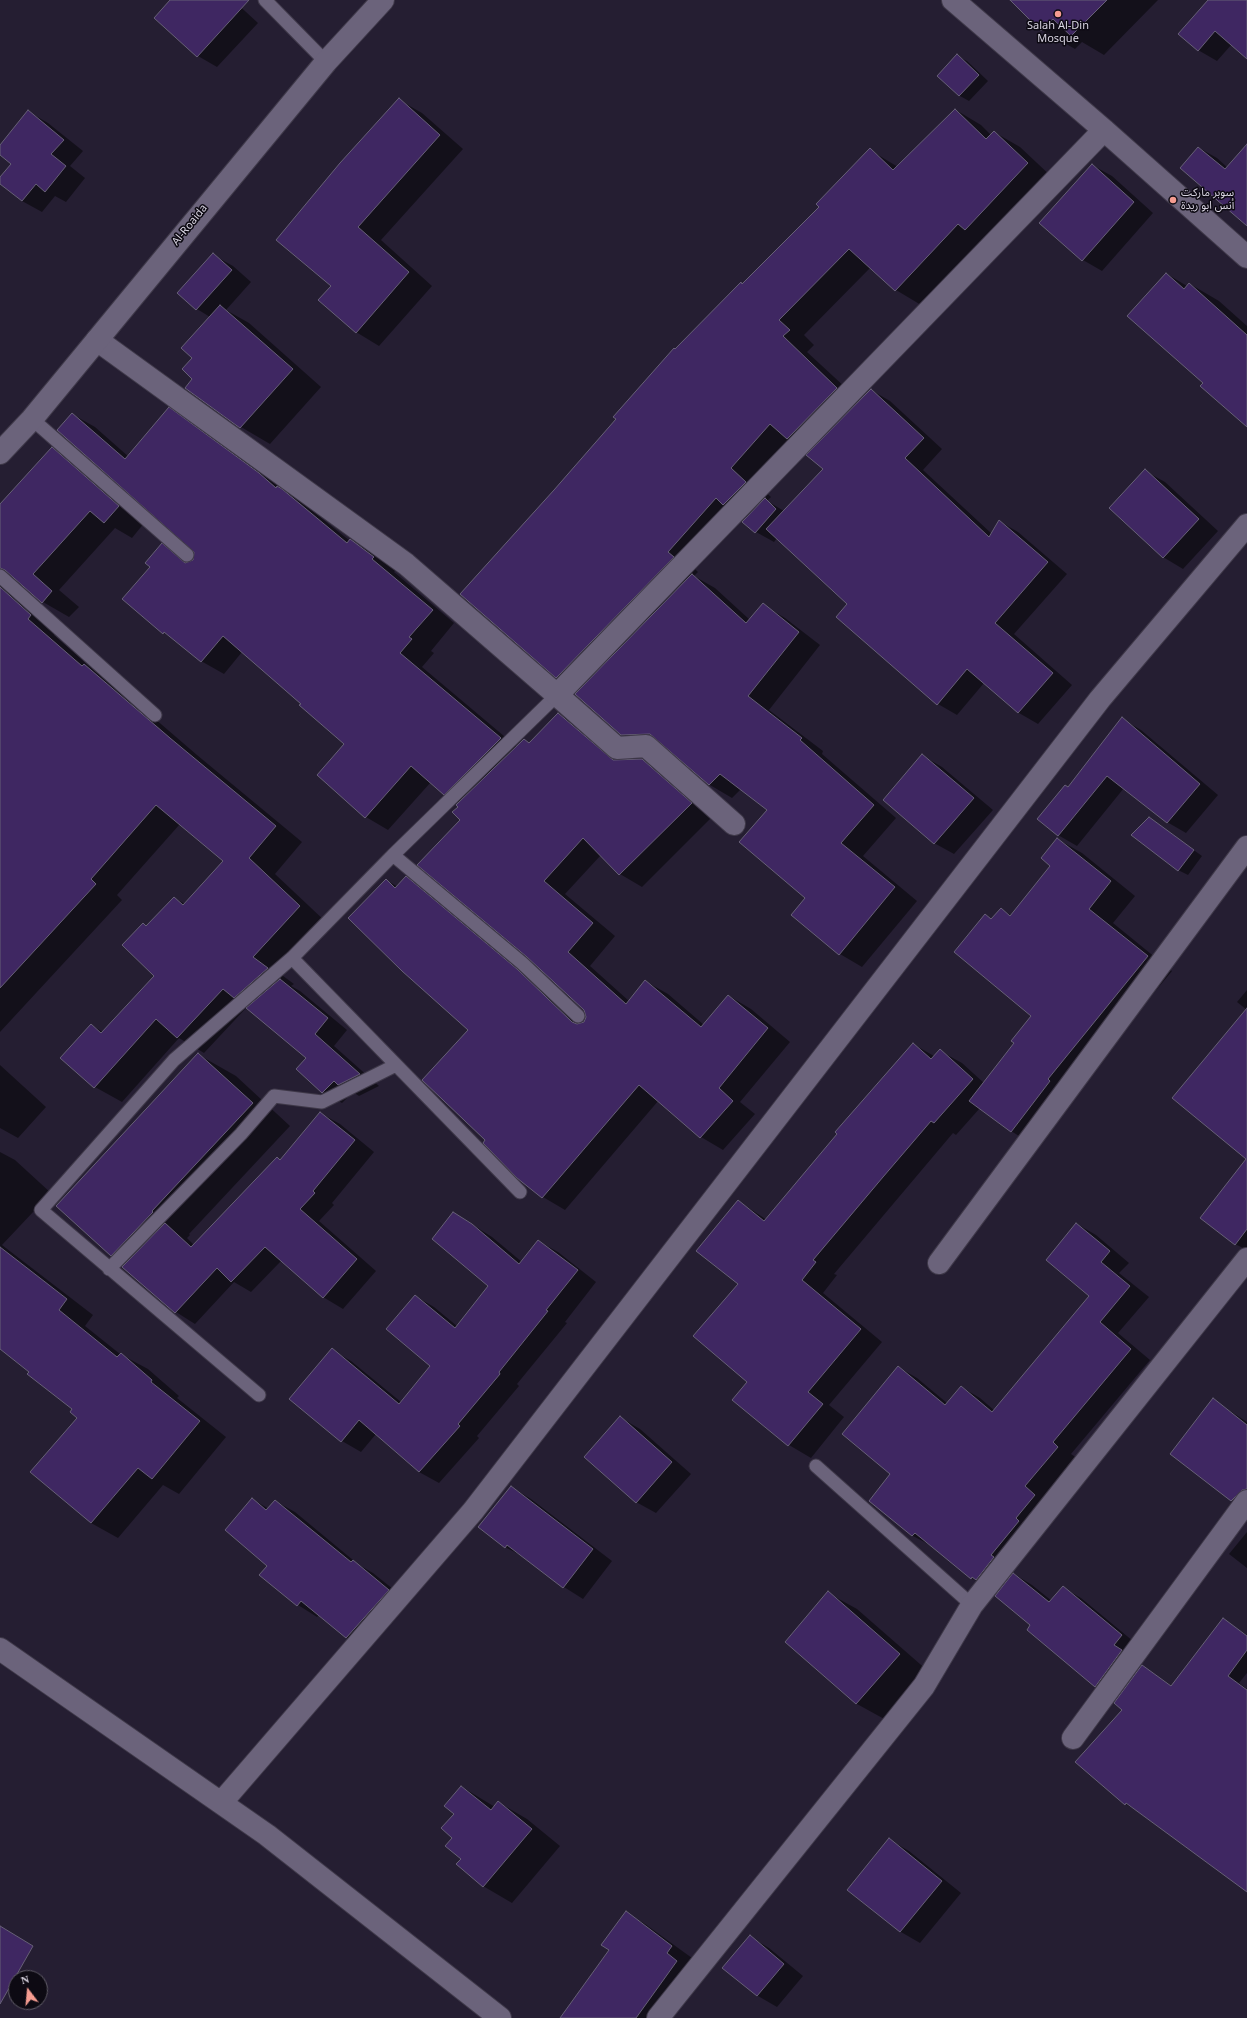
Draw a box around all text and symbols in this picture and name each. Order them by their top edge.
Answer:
marker: Salah Al-Din Mosque [1053,9,1063,19]
place label: Salah Al-Din Mosque [1027,20,1089,46]
place label: سوبر ماركت أنس ابو ريدة [1181,187,1234,213]
marker: سوبر ماركت أنس ابو ريدة [1168,195,1178,205]
street label: Al-Roaida [170,203,212,249]
north arrow [8,1970,48,2010]
text: N [19,1973,30,1986]

